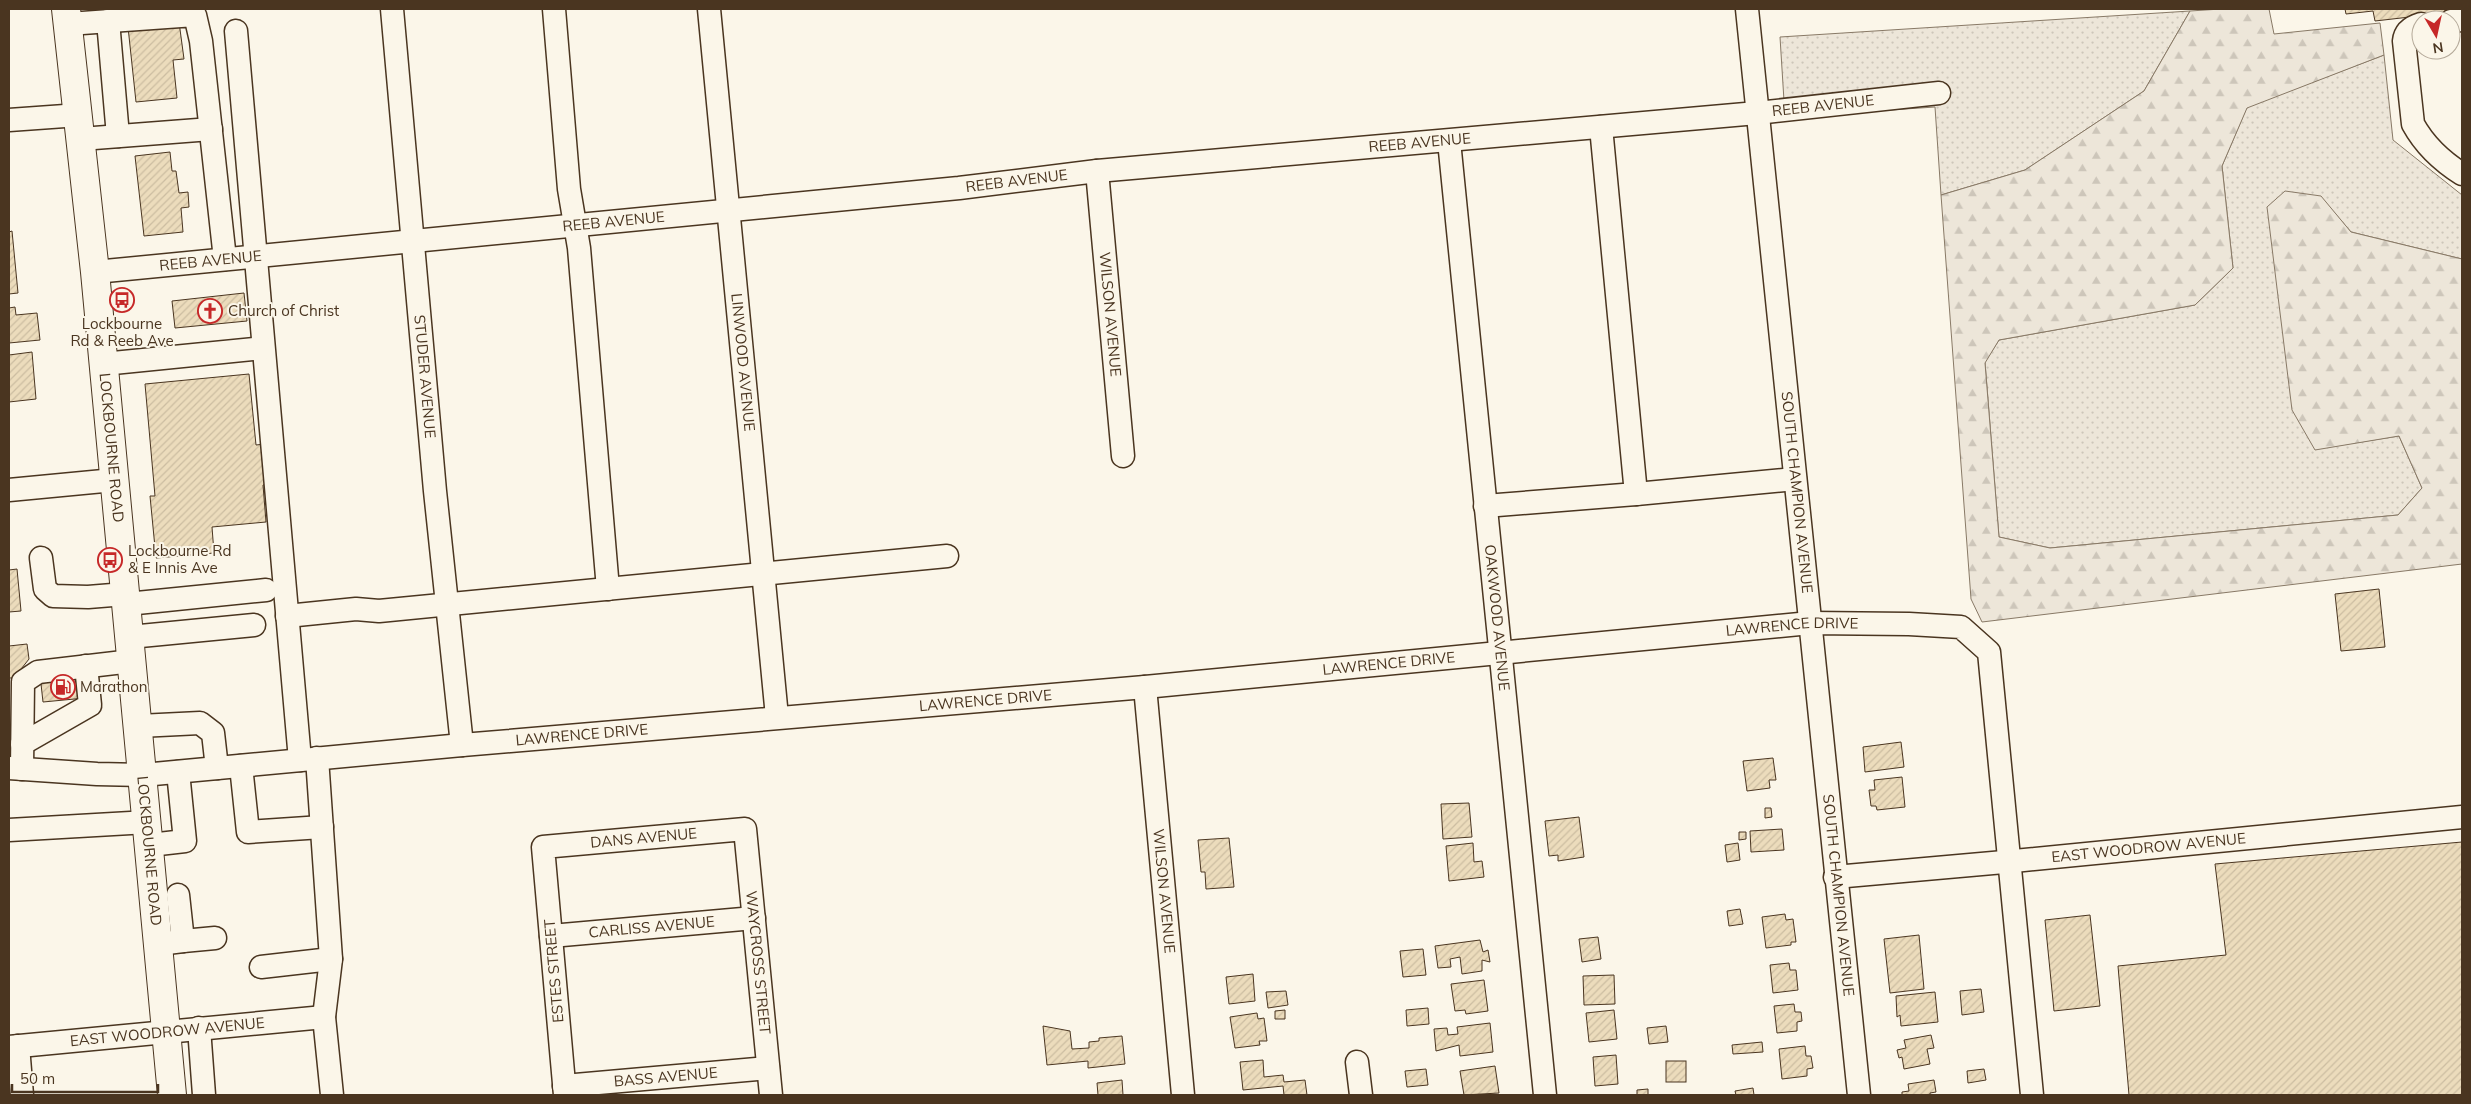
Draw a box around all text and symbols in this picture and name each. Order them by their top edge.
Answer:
north arrow [2411,10,2461,60]
text: N [2431,38,2445,58]
street label: REEB AVENUE [1771,90,1875,120]
street label: REEB AVENUE [1368,128,1472,156]
street label: REEB AVENUE [964,165,1069,196]
street label: REEB AVENUE [561,207,666,236]
street label: REEB AVENUE [158,246,263,275]
street label: WILSON AVENUE [1095,251,1126,378]
bus stop icon: Lockbourne Rd & Reeb Ave [109,287,135,313]
street label: LINWOOD AVENUE [727,292,760,432]
church icon: Church of Christ [197,298,223,324]
place label: Church of Christ [228,301,339,320]
place label: Lockbourne Rd & Reeb Ave [70,314,174,350]
street label: STUDER AVENUE [410,314,440,439]
street label: LOCKBOURNE ROAD [95,372,128,523]
street label: SOUTH CHAMPION AVENUE [1777,390,1817,594]
place label: Lockbourne Rd & E Innis Ave [128,541,232,577]
street label: OAKWOOD AVENUE [1481,543,1514,692]
bus stop icon: Lockbourne Rd & E Innis Ave [97,547,123,573]
street label: LAWRENCE DRIVE [1725,613,1859,640]
street label: LAWRENCE DRIVE [1322,647,1456,679]
fuel station icon: Marathon [50,674,76,700]
place label: Marathon [80,677,148,696]
street label: LAWRENCE DRIVE [918,685,1053,715]
street label: LAWRENCE DRIVE [515,719,649,749]
street label: LOCKBOURNE ROAD [133,775,166,926]
street label: SOUTH CHAMPION AVENUE [1819,793,1859,997]
street label: DANS AVENUE [589,823,698,852]
street label: WILSON AVENUE [1149,828,1180,954]
street label: EAST WOODROW AVENUE [2050,828,2247,866]
street label: WAYCROSS STREET [742,890,775,1035]
street label: CARLISS AVENUE [588,912,716,942]
street label: ESTES STREET [540,918,567,1024]
street label: EAST WOODROW AVENUE [69,1013,266,1050]
scale bar [12,1062,159,1094]
street label: BASS AVENUE [613,1062,718,1091]
text: 50 m [20,1069,55,1088]

